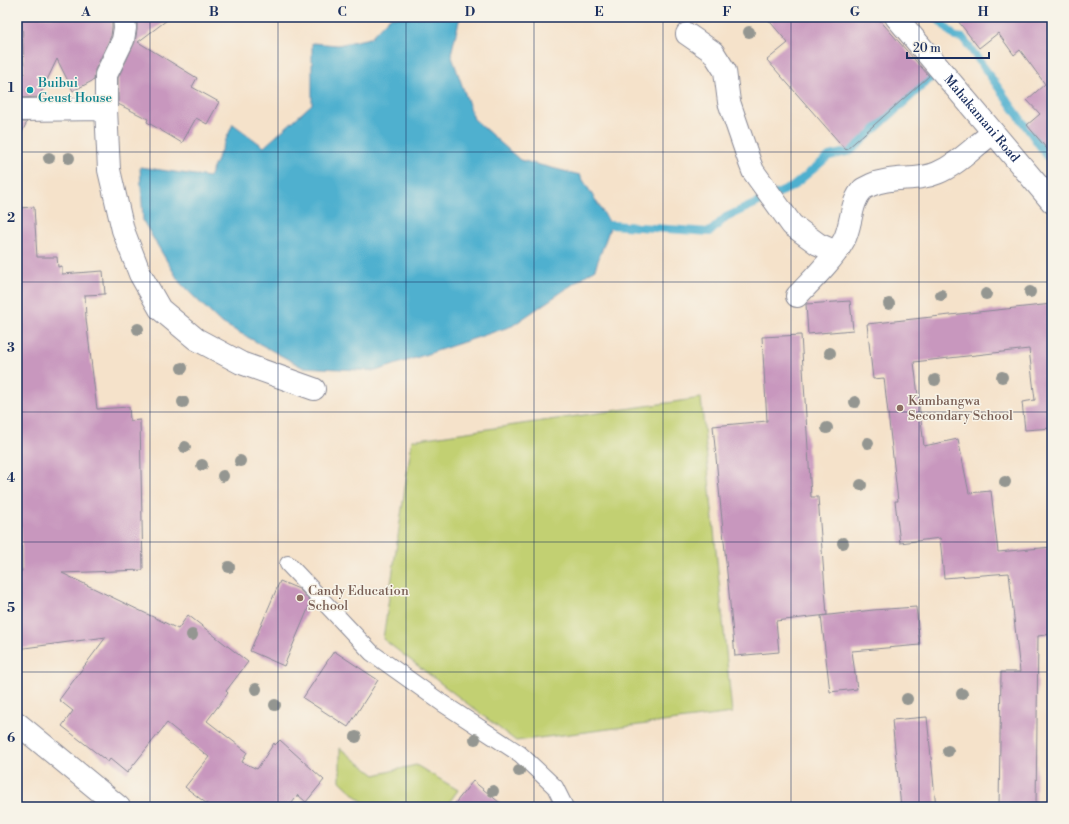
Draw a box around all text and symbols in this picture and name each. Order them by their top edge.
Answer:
text: A [80,4,91,20]
text: B [209,4,219,20]
text: C [337,4,347,20]
text: D [465,4,475,20]
text: E [594,4,604,20]
text: F [722,4,732,20]
text: G [850,4,861,20]
text: H [978,4,989,20]
scale bar [907,34,989,60]
text: 20 m [913,41,941,56]
street label: Mahakamani Road [940,72,1023,166]
place label: Buibui Geust House [37,75,112,106]
text: 1 [8,80,15,96]
marker: Buibui Geust House [25,85,35,95]
text: 2 [7,210,15,226]
text: 3 [7,340,15,356]
place label: Kambangwa Secondary School [908,393,1013,424]
marker: Kambangwa Secondary School [895,403,905,413]
text: 4 [7,470,16,486]
place label: Candy Education School [308,583,409,614]
marker: Candy Education School [295,593,305,603]
text: 5 [7,600,15,616]
text: 6 [7,730,15,746]

